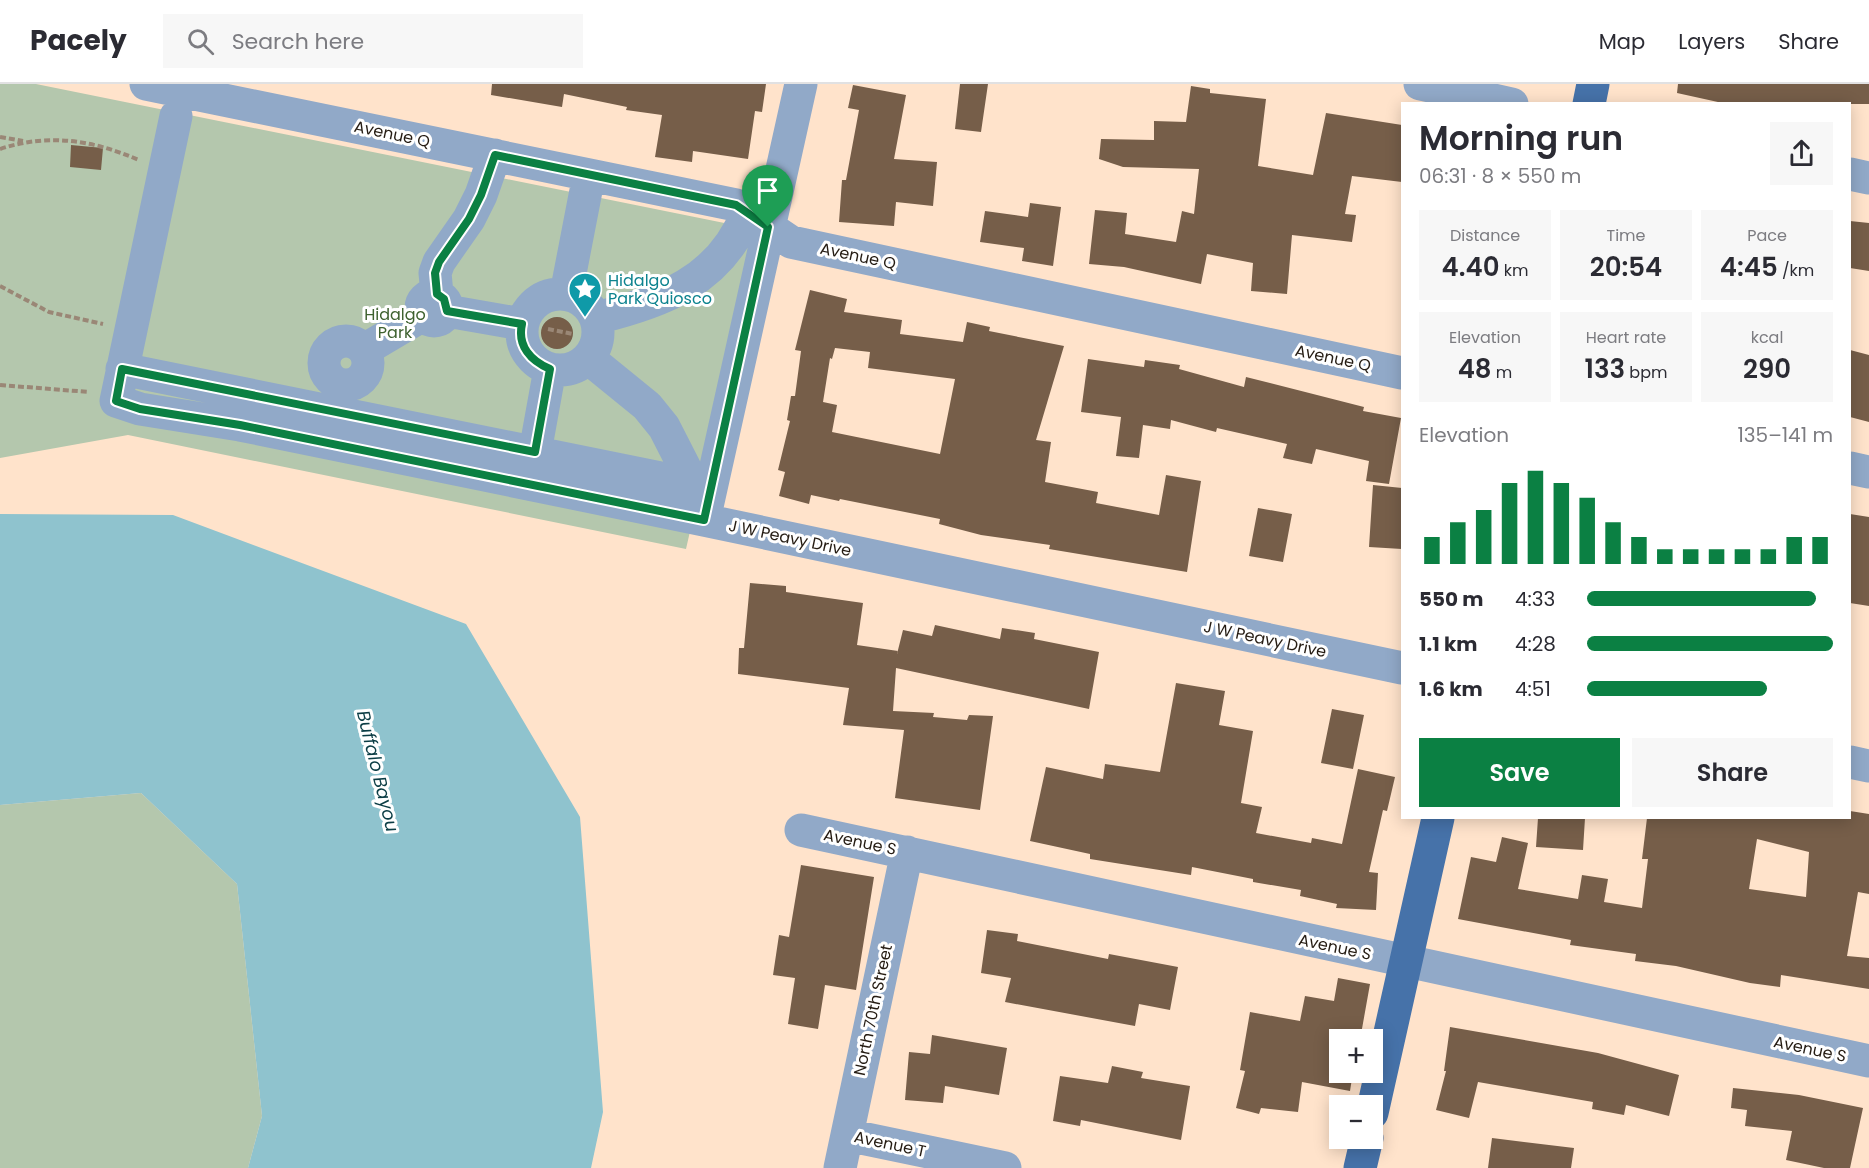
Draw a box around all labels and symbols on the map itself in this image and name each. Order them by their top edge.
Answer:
street label: Avenue Q [352,115,432,153]
pin [742,165,793,227]
street label: Avenue Q [818,237,898,275]
place label: Hidalgo Park Quiosco [608,269,712,310]
place icon: Hidalgo Park Quiosco [567,271,603,318]
park label: Hidalgo Park [364,303,426,344]
street label: Avenue Q [1293,339,1373,377]
street label: J W Peavy Drive [726,514,854,562]
street label: J W Peavy Drive [1201,615,1329,663]
water label: Buffalo Bayou [351,708,405,834]
street label: Avenue S [822,823,898,861]
street label: Avenue S [1297,928,1373,966]
street label: North 70th Street [848,942,898,1078]
street label: Avenue S [1772,1030,1848,1068]
street label: Avenue T [852,1125,928,1163]

